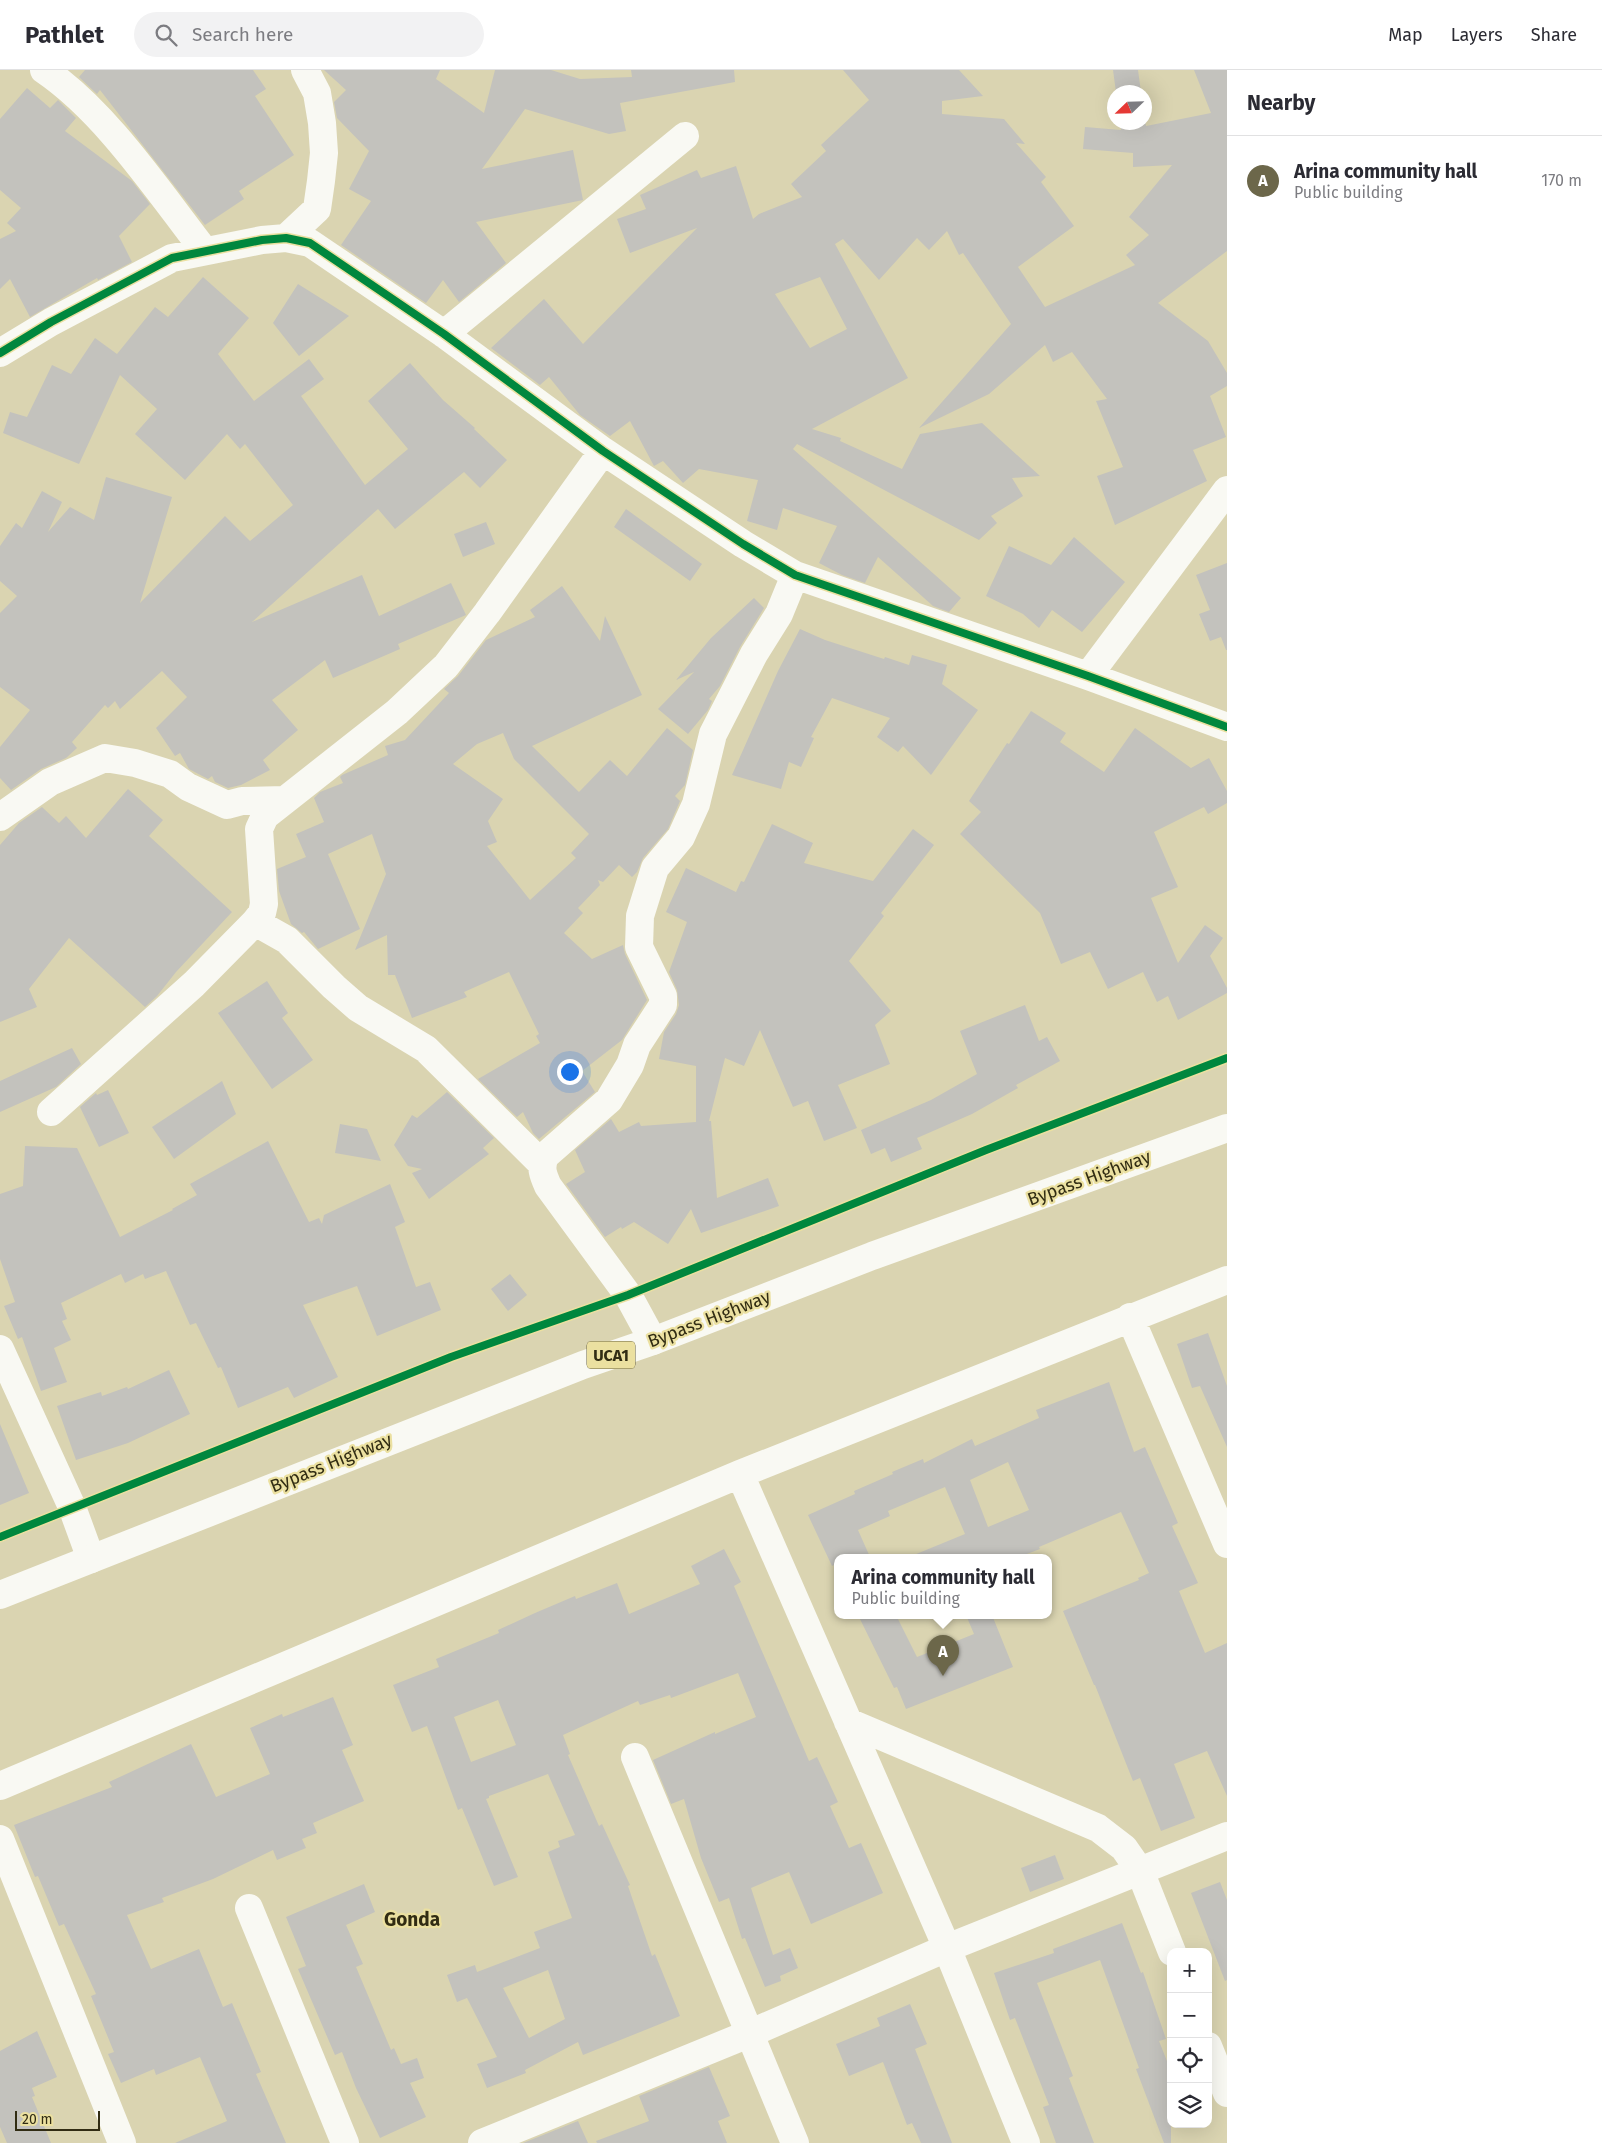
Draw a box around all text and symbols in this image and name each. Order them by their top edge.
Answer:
search box [134,12,484,57]
text: Pathlet [25,21,104,49]
icon: search [152,21,180,49]
text: Search here [192,23,293,46]
text: Map [1388,24,1423,46]
text: Layers [1451,24,1503,46]
text: Share [1531,24,1577,46]
north arrow [1107,85,1152,130]
text: Nearby [1247,90,1315,116]
text: Arina community hall [1294,160,1477,183]
text: A [1258,171,1268,190]
text: 170 m [1541,171,1582,190]
text: Public building [1294,183,1402,202]
your location [557,1059,583,1085]
street label: Bypass Highway [1024,1145,1154,1211]
street label: Bypass Highway [645,1285,774,1352]
road number: UCA1 [587,1342,635,1368]
street label: Bypass Highway [267,1428,395,1497]
popup [834,1554,1052,1619]
text: Arina community hall [851,1566,1035,1589]
text: Public building [851,1589,960,1608]
pin: A [927,1635,959,1676]
district label: Gonda [384,1908,440,1931]
map controls [1167,1948,1212,2128]
button: + [1167,1948,1212,1993]
button: − [1167,1993,1212,2038]
button: locate [1167,2038,1212,2083]
button: layers [1167,2083,1212,2128]
scale bar [15,2108,100,2131]
text: 20 m [22,2111,52,2128]

